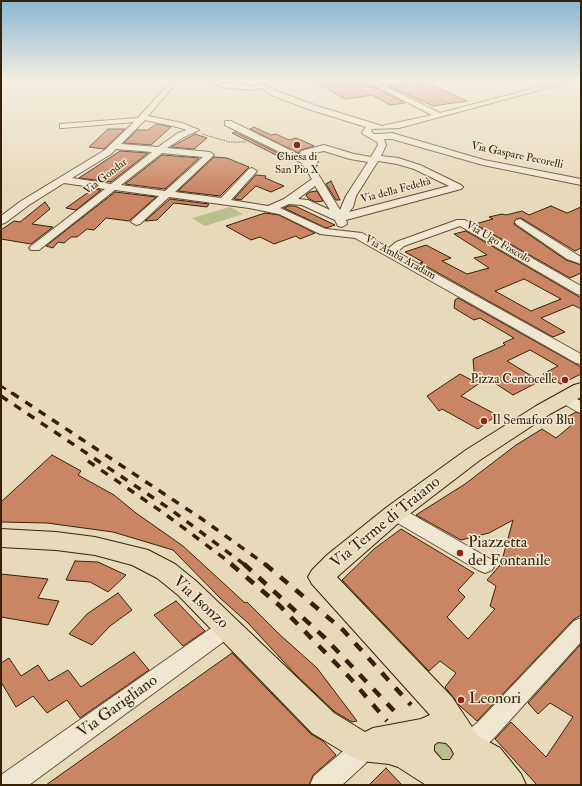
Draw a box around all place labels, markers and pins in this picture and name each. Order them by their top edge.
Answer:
marker: Chiesa di San Pio X [292,140,302,150]
place label: Chiesa di San Pio X [275,151,319,177]
place label: Pizza Centocelle [471,372,557,388]
marker: Pizza Centocelle [560,375,570,385]
place label: Il Semaforo Blu [492,413,574,429]
marker: Il Semaforo Blu [479,416,489,426]
place label: Piazzetta del Fontanile [468,534,551,572]
marker: Piazzetta del Fontanile [455,548,465,558]
place label: Leonori [469,690,521,710]
marker: Leonori [456,695,466,705]

